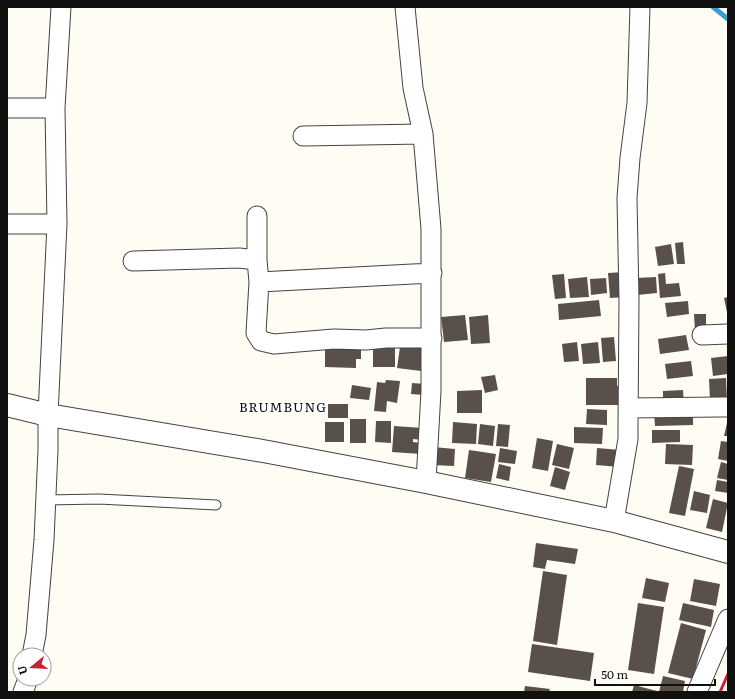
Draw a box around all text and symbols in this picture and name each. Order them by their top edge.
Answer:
district label: BRUMBUNG [239,397,327,416]
north arrow [12,647,52,687]
scale bar [595,661,715,687]
text: U [12,663,30,677]
text: 50 m [601,665,628,683]

